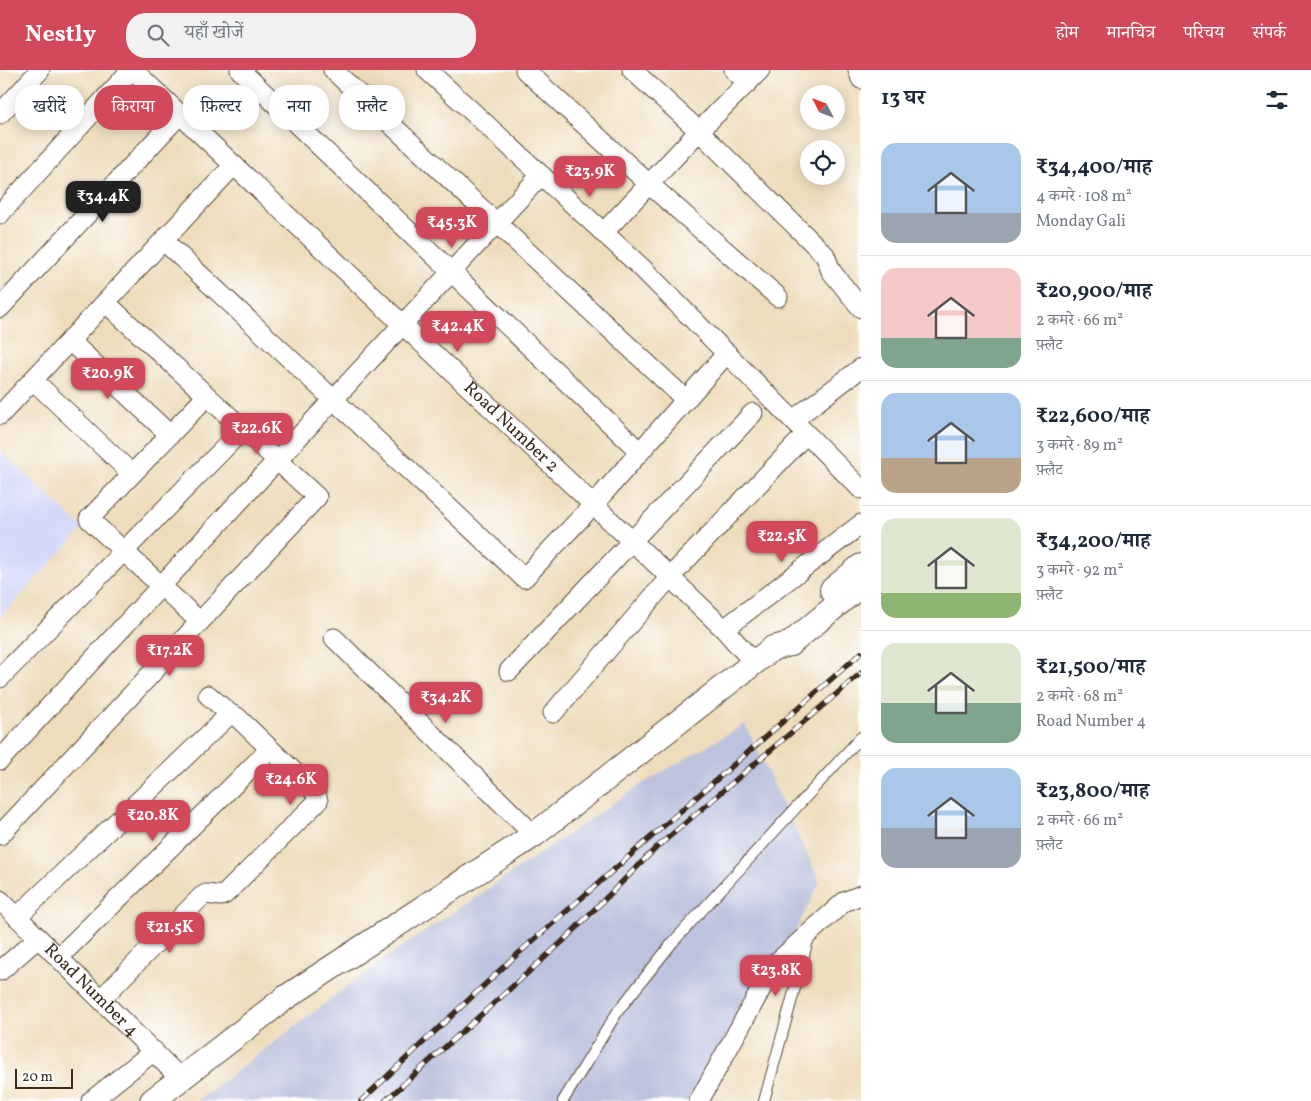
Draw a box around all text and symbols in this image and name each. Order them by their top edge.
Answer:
search box [126,13,476,58]
text: Nestly [25,18,96,52]
text: यहाँ खोजें [184,20,244,46]
icon: search [144,21,172,49]
text: होम [1056,21,1079,46]
text: मानचित्र [1107,21,1155,46]
text: परिचय [1183,21,1224,46]
text: संपर्क [1252,21,1286,46]
text: 13 घर [881,84,925,113]
chip: खरीदें [15,85,84,130]
chip: किराया [94,85,173,130]
chip: फ़िल्टर [183,85,259,130]
chip: नया [269,85,329,130]
chip: फ़्लैट [339,85,405,130]
north arrow [800,85,845,130]
map controls [800,85,845,185]
icon: filters [1263,86,1291,114]
button: locate [800,140,845,185]
text: ₹34,400/माह [1036,153,1152,182]
pin: ₹23.9K [549,156,631,198]
text: ₹23.9K [565,161,615,183]
icon: home [921,163,981,223]
pin: ₹34.4K [62,180,144,223]
text: ₹34.4K [77,186,129,208]
text: 4 कमरे · 108 m² [1036,186,1132,208]
pin: ₹45.3K [411,206,493,249]
text: Monday Gali [1036,211,1126,233]
text: ₹45.3K [427,212,477,234]
text: ₹20,900/माह [1036,277,1152,306]
icon: home [921,288,981,348]
pin: ₹42.4K [417,310,499,353]
text: 2 कमरे · 66 m² [1036,310,1123,332]
text: ₹42.4K [432,316,484,338]
text: फ़्लैट [1036,335,1063,357]
pin: ₹20.9K [67,358,149,400]
text: ₹20.9K [82,363,134,385]
street label: Road Number 2 [458,376,564,478]
text: ₹22,600/माह [1036,402,1150,431]
pin: ₹22.6K [216,412,298,455]
icon: home [921,413,981,473]
text: ₹22.6K [232,418,282,440]
text: 3 कमरे · 89 m² [1036,435,1123,457]
text: फ़्लैट [1036,460,1063,482]
pin: ₹22.5K [741,520,823,563]
text: ₹22.5K [757,526,807,548]
text: ₹34,200/माह [1036,527,1151,556]
icon: home [921,538,981,598]
text: 3 कमरे · 92 m² [1036,560,1123,582]
text: फ़्लैट [1036,585,1063,607]
pin: ₹17.2K [129,634,211,677]
text: ₹17.2K [147,640,193,662]
text: ₹21,500/माह [1036,653,1145,682]
icon: home [921,663,981,723]
pin: ₹34.2K [405,682,487,724]
text: 2 कमरे · 68 m² [1036,686,1123,708]
text: ₹34.2K [420,687,472,709]
text: Road Number 4 [1036,711,1146,733]
pin: ₹24.6K [250,764,332,806]
text: ₹24.6K [265,769,317,791]
text: ₹23,800/माह [1036,777,1149,806]
icon: home [921,788,981,848]
pin: ₹20.8K [112,800,194,842]
text: ₹20.8K [127,805,179,827]
text: 2 कमरे · 66 m² [1036,810,1123,832]
text: फ़्लैट [1036,835,1063,857]
pin: ₹21.5K [129,912,211,954]
text: ₹21.5K [146,917,194,939]
street label: Road Number 4 [38,938,144,1043]
pin: ₹23.8K [735,954,817,997]
text: ₹23.8K [751,960,801,982]
scale bar [15,1066,72,1089]
text: 20 m [22,1068,53,1087]

